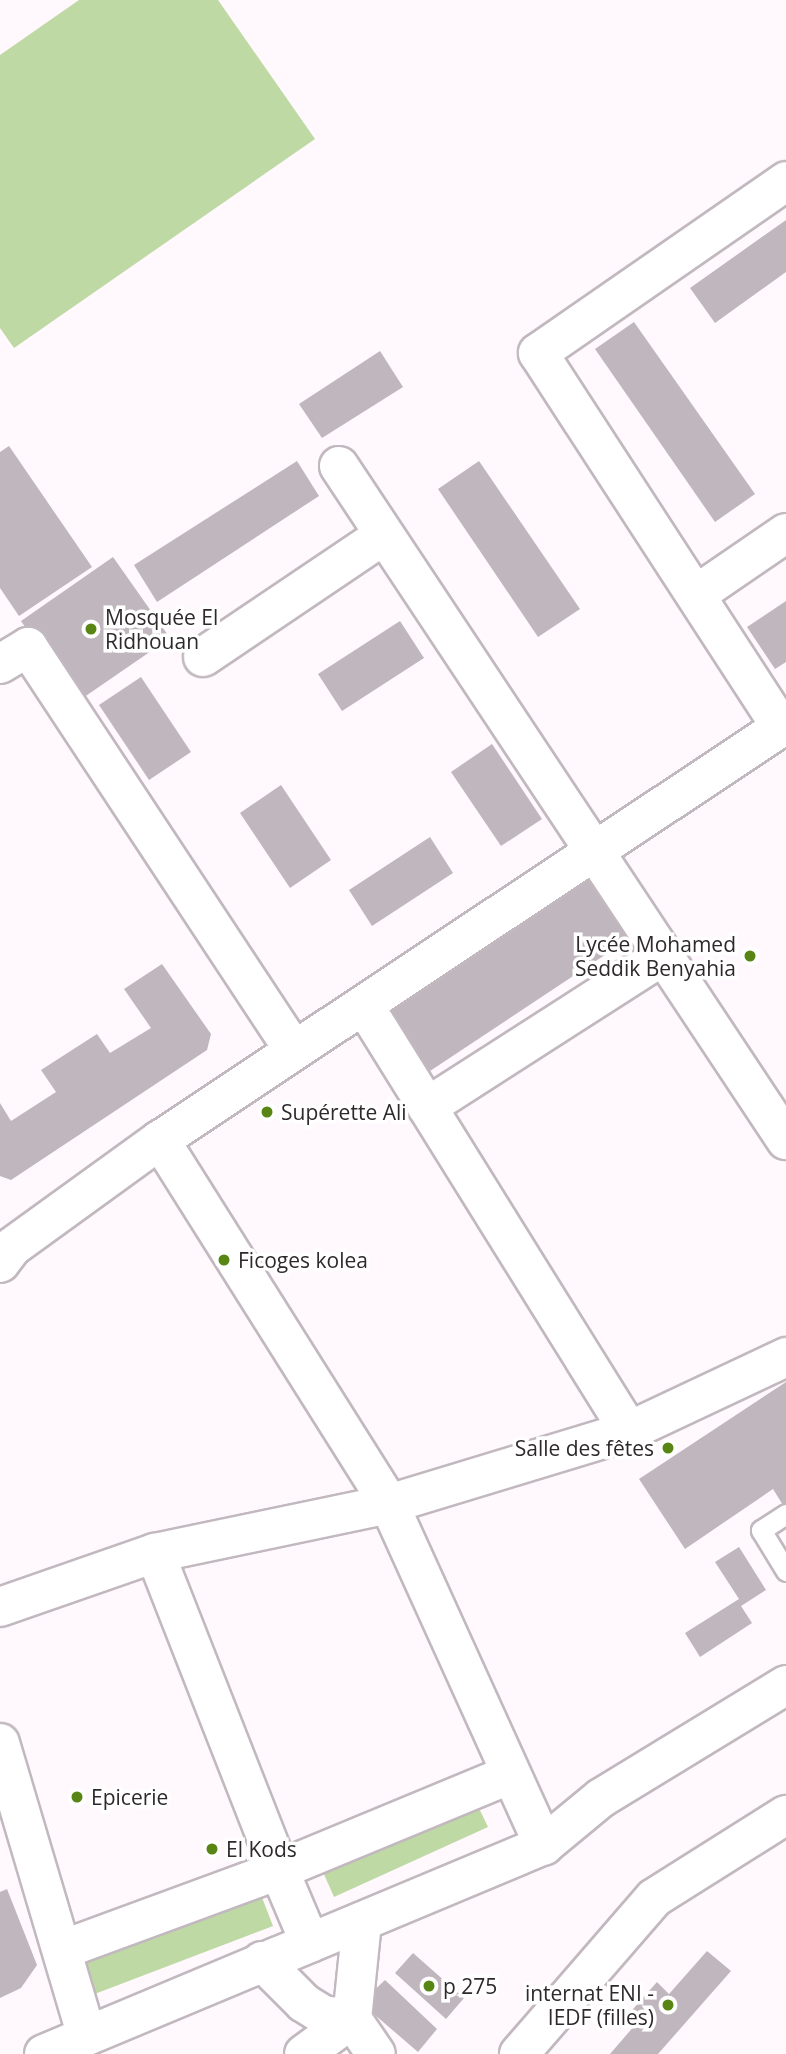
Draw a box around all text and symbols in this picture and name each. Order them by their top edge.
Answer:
place label: Mosquée El Ridhouan [105,604,218,654]
marker: Mosquée El Ridhouan [83,621,99,637]
place label: Lycée Mohamed Seddik Benyahia [575,931,736,981]
marker: Lycée Mohamed Seddik Benyahia [742,948,758,964]
place label: Supérette Ali [281,1099,407,1125]
marker: Supérette Ali [259,1104,275,1120]
place label: Ficoges kolea [238,1247,368,1273]
marker: Ficoges kolea [216,1252,232,1268]
place label: Salle des fêtes [515,1435,654,1461]
marker: Salle des fêtes [660,1440,676,1456]
place label: Epicerie [91,1784,168,1810]
marker: Epicerie [69,1789,85,1805]
place label: El Kods [226,1836,297,1862]
marker: El Kods [204,1841,220,1857]
place label: p 275 [443,1973,497,1999]
marker: p 275 [421,1978,437,1994]
place label: internat ENI - IEDF (filles) [525,1980,654,2030]
marker: internat ENI - IEDF (filles) [660,1997,676,2013]

